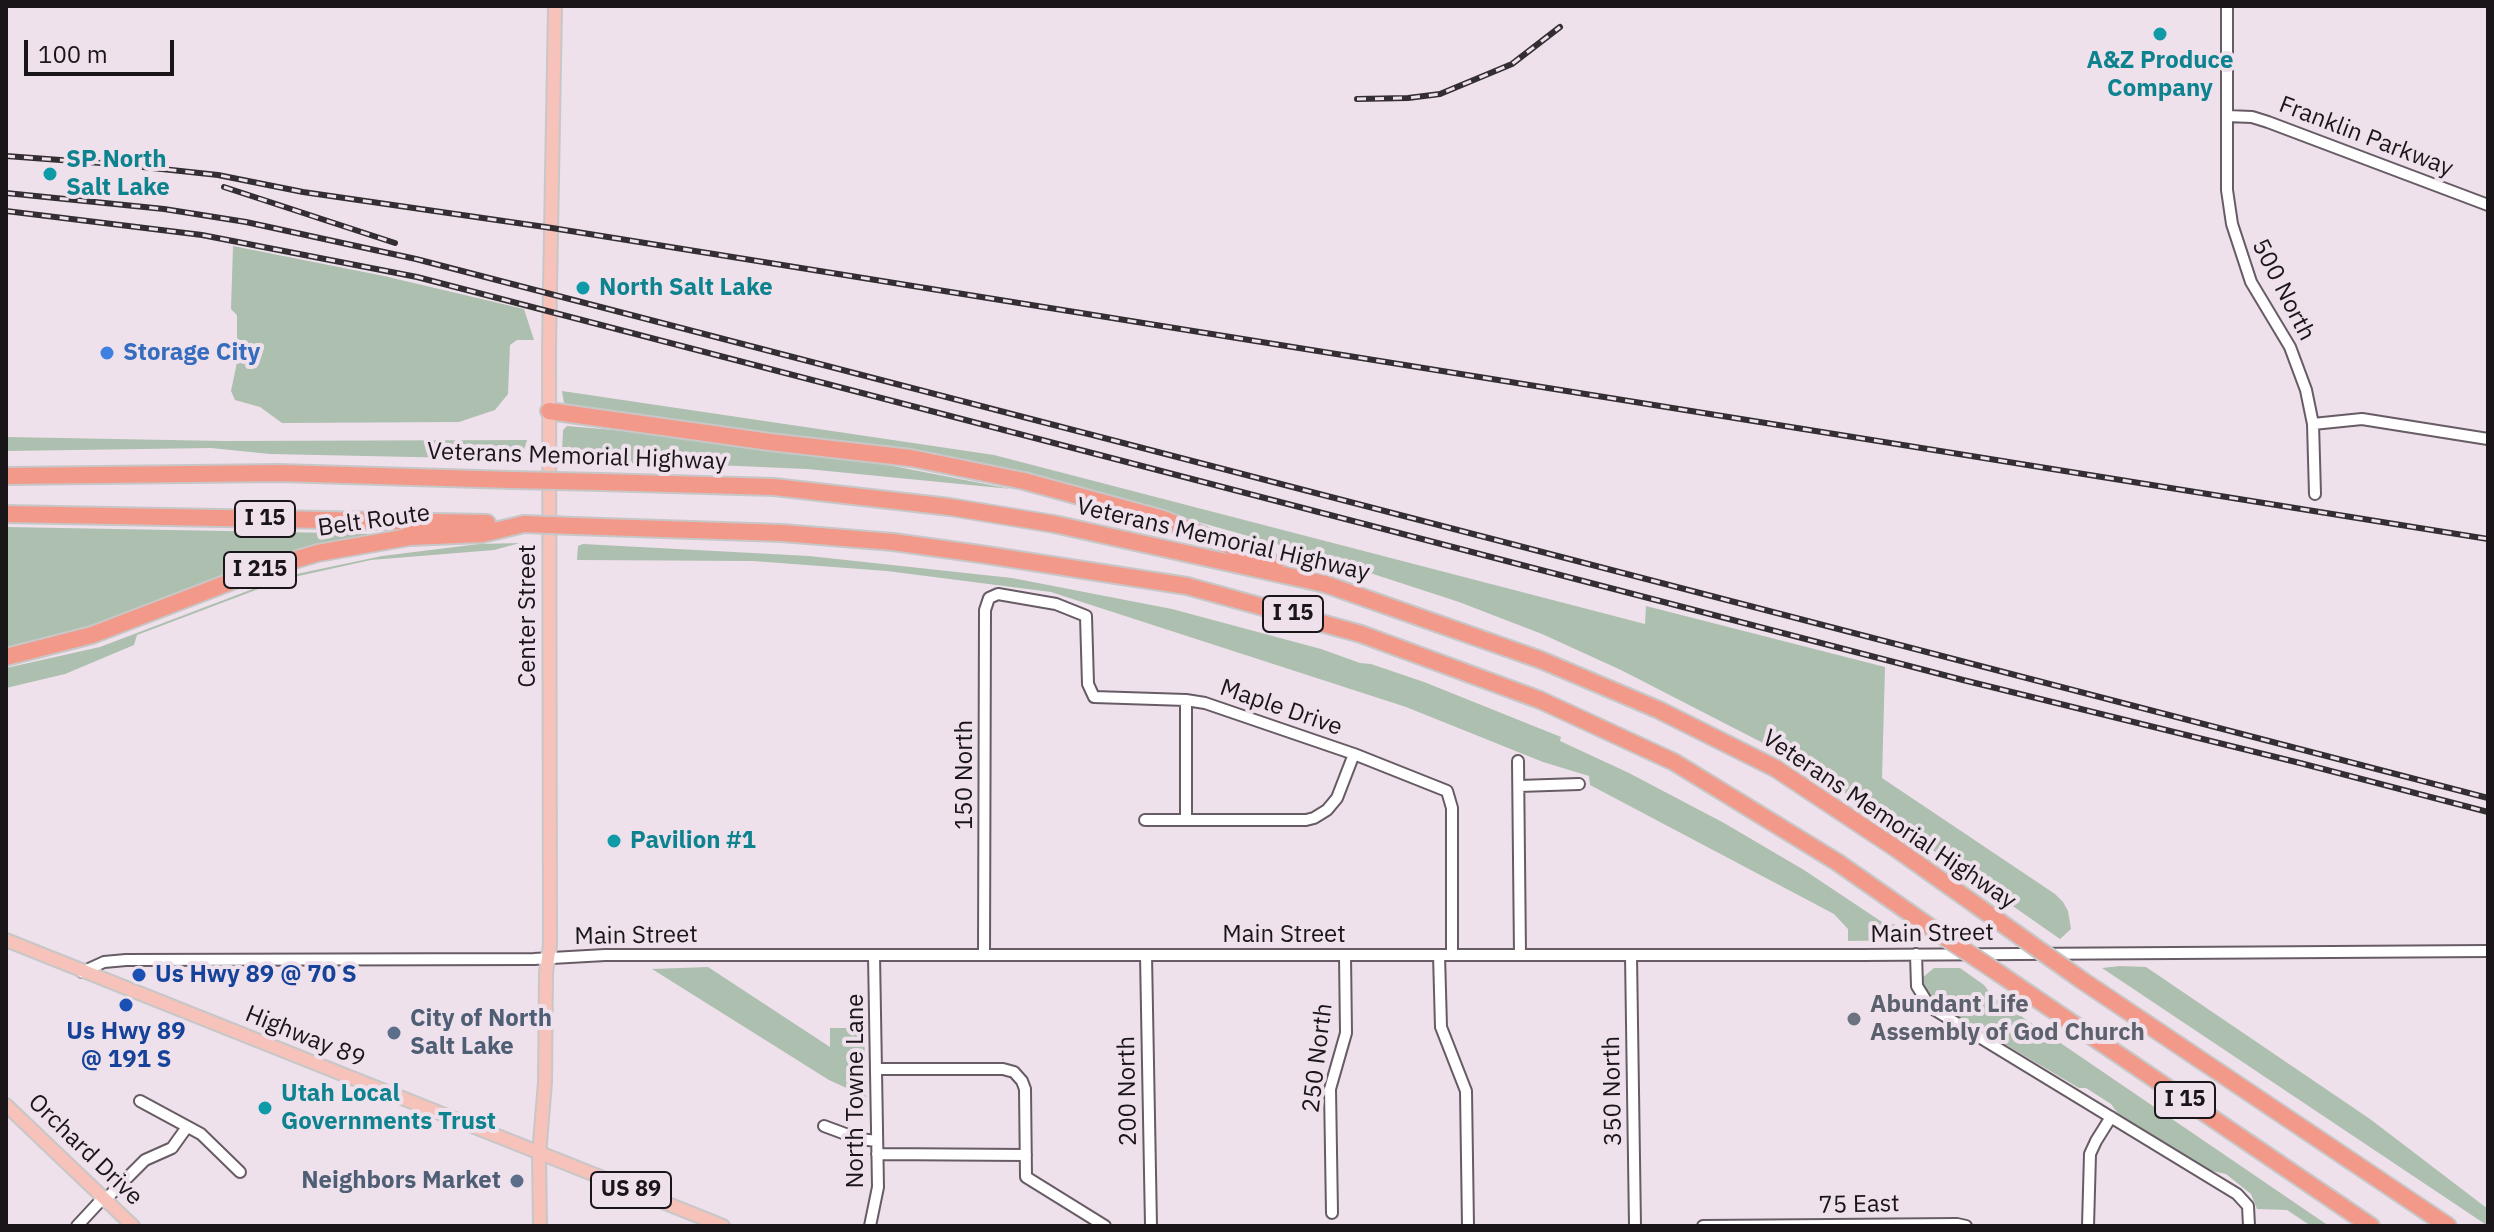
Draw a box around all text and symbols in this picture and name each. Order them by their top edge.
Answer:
scale bar [28,24,178,74]
marker: A&Z Produce Company [2151,25,2169,43]
text: 100 m [38,38,108,70]
place label: A&Z Produce Company [2087,47,2233,103]
street label: Franklin Parkway [2275,91,2457,183]
place label: SP North Salt Lake [66,146,170,202]
marker: SP North Salt Lake [41,165,59,183]
street label: 500 North [2245,234,2321,346]
place label: North Salt Lake [599,274,773,302]
marker: North Salt Lake [574,279,592,297]
place label: Storage City [123,339,260,367]
marker: Storage City [98,344,116,362]
street label: Veterans Memorial Highway [427,437,727,477]
street label: Veterans Memorial Highway [1074,492,1372,588]
street label: Belt Route [316,499,432,543]
road number: I 15 [235,501,295,537]
street label: Center Street [514,544,542,688]
road number: I 215 [224,552,296,588]
road number: I 15 [1263,596,1323,632]
street label: Maple Drive [1216,674,1346,742]
street label: 150 North [951,720,979,830]
street label: Veterans Memorial Highway [1757,724,2021,916]
place label: Pavilion #1 [630,827,756,855]
marker: Pavilion #1 [605,832,623,850]
street label: Main Street [1870,919,1994,949]
street label: Main Street [574,921,698,951]
street label: Main Street [1222,921,1346,949]
place label: Us Hwy 89 @ 70 S [155,961,357,989]
marker: Us Hwy 89 @ 70 S [130,966,148,984]
place label: Abundant Life Assembly of God Church [1870,991,2145,1047]
street label: North Towne Lane [842,993,870,1189]
marker: Us Hwy 89 @ 191 S [117,996,135,1014]
street label: Highway 89 [241,1000,369,1074]
street label: 250 North [1297,1002,1339,1114]
place label: City of North Salt Lake [410,1005,552,1061]
marker: Abundant Life Assembly of God Church [1845,1010,1863,1028]
place label: Us Hwy 89 @ 191 S [66,1018,186,1074]
marker: City of North Salt Lake [385,1024,403,1042]
street label: 200 North [1113,1036,1143,1146]
street label: 350 North [1598,1036,1628,1146]
place label: Utah Local Governments Trust [281,1080,496,1136]
road number: I 15 [2155,1082,2215,1118]
street label: Orchard Drive [22,1088,148,1212]
marker: Utah Local Governments Trust [256,1099,274,1117]
place label: Neighbors Market [301,1167,501,1195]
marker: Neighbors Market [508,1172,526,1190]
road number: US 89 [591,1172,671,1208]
street label: 75 East [1818,1190,1900,1220]

